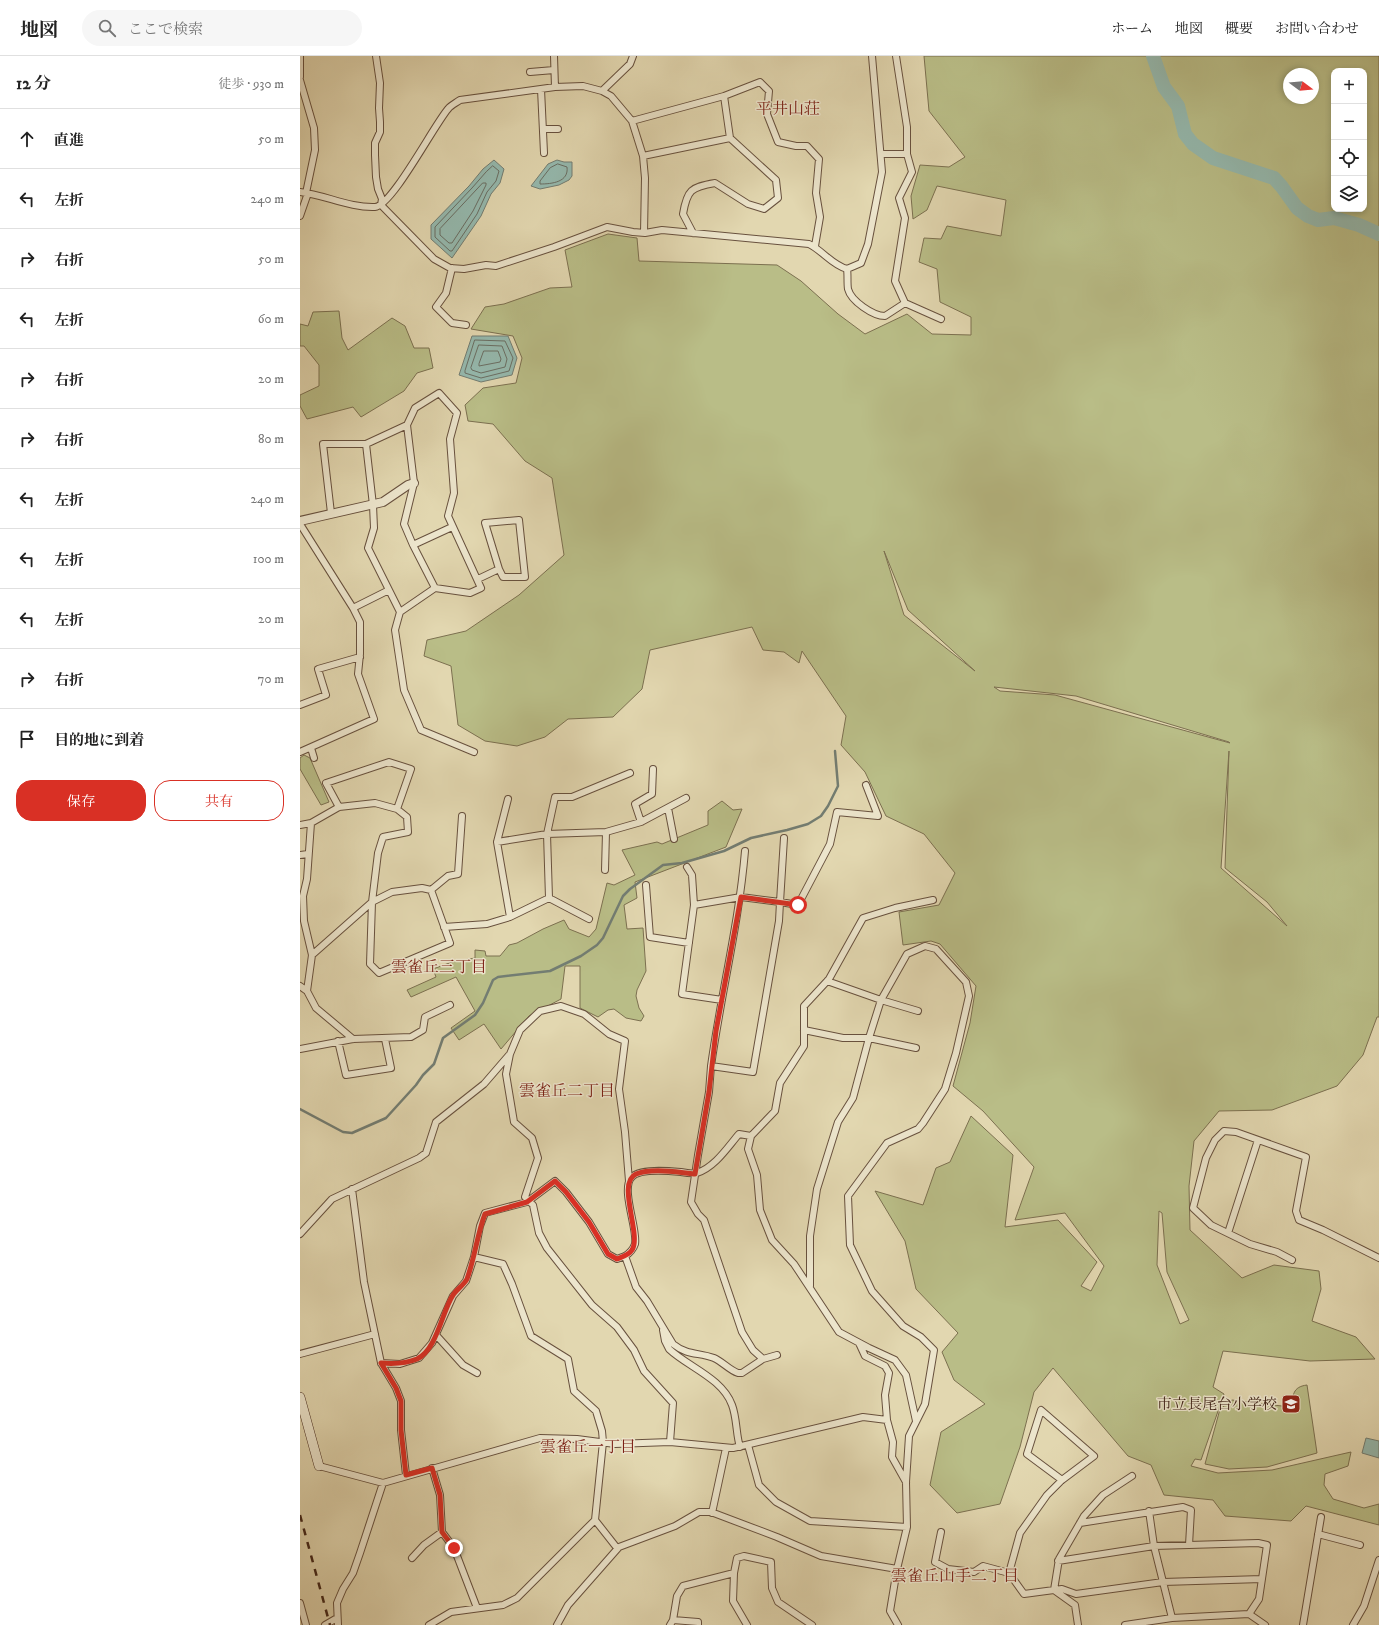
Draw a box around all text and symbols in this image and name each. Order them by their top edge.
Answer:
search box [82,10,362,46]
icon: search [96,17,118,39]
text: 地図 [20,19,58,42]
text: ここで検索 [128,20,203,39]
text: ホーム [1111,20,1153,38]
text: 地図 [1175,20,1203,38]
text: 概要 [1225,20,1253,38]
text: お問い合わせ [1275,20,1359,38]
north arrow [1283,68,1319,104]
map controls [1331,68,1367,212]
button: + [1331,68,1367,104]
text: 12 分 [16,73,51,95]
text: 徒歩 · 930 m [218,76,284,92]
district label: 平井山荘 [756,99,820,119]
button: − [1331,104,1367,140]
icon: ahead [16,128,38,150]
text: 直進 [54,131,84,150]
text: 50 m [258,131,284,147]
button: locate [1331,140,1367,176]
button: layers [1331,176,1367,212]
icon: left [16,188,38,210]
text: 左折 [54,191,84,210]
text: 240 m [251,191,284,207]
icon: right [16,248,38,270]
text: 右折 [54,251,84,270]
text: 50 m [258,251,284,267]
icon: left [16,308,38,330]
text: 左折 [54,311,84,330]
text: 60 m [258,311,284,327]
icon: right [16,368,38,390]
text: 右折 [54,371,84,390]
text: 20 m [258,371,284,387]
icon: right [16,428,38,450]
text: 右折 [54,431,84,450]
text: 80 m [258,431,284,447]
icon: left [16,488,38,510]
text: 左折 [54,491,84,510]
text: 240 m [251,491,284,507]
icon: left [16,548,38,570]
text: 左折 [54,551,84,570]
text: 100 m [253,551,284,567]
icon: left [16,608,38,630]
text: 左折 [54,611,84,630]
text: 20 m [258,611,284,627]
icon: right [16,668,38,690]
text: 右折 [54,671,84,690]
text: 70 m [258,671,284,687]
icon: arrive [16,728,38,750]
text: 目的地に到着 [54,731,144,750]
button: 保存 [16,780,146,821]
button: 共有 [154,780,284,821]
route start [789,896,807,914]
district label: 雲雀丘三丁目 [391,957,487,977]
district label: 雲雀丘二丁目 [519,1081,615,1101]
school or university icon: 市立長尾台小学校 [1280,1393,1302,1415]
place label: 市立長尾台小学校 [1157,1395,1277,1414]
district label: 雲雀丘一丁目 [540,1437,636,1457]
route end [445,1539,463,1557]
district label: 雲雀丘山手二丁目 [891,1566,1019,1586]

